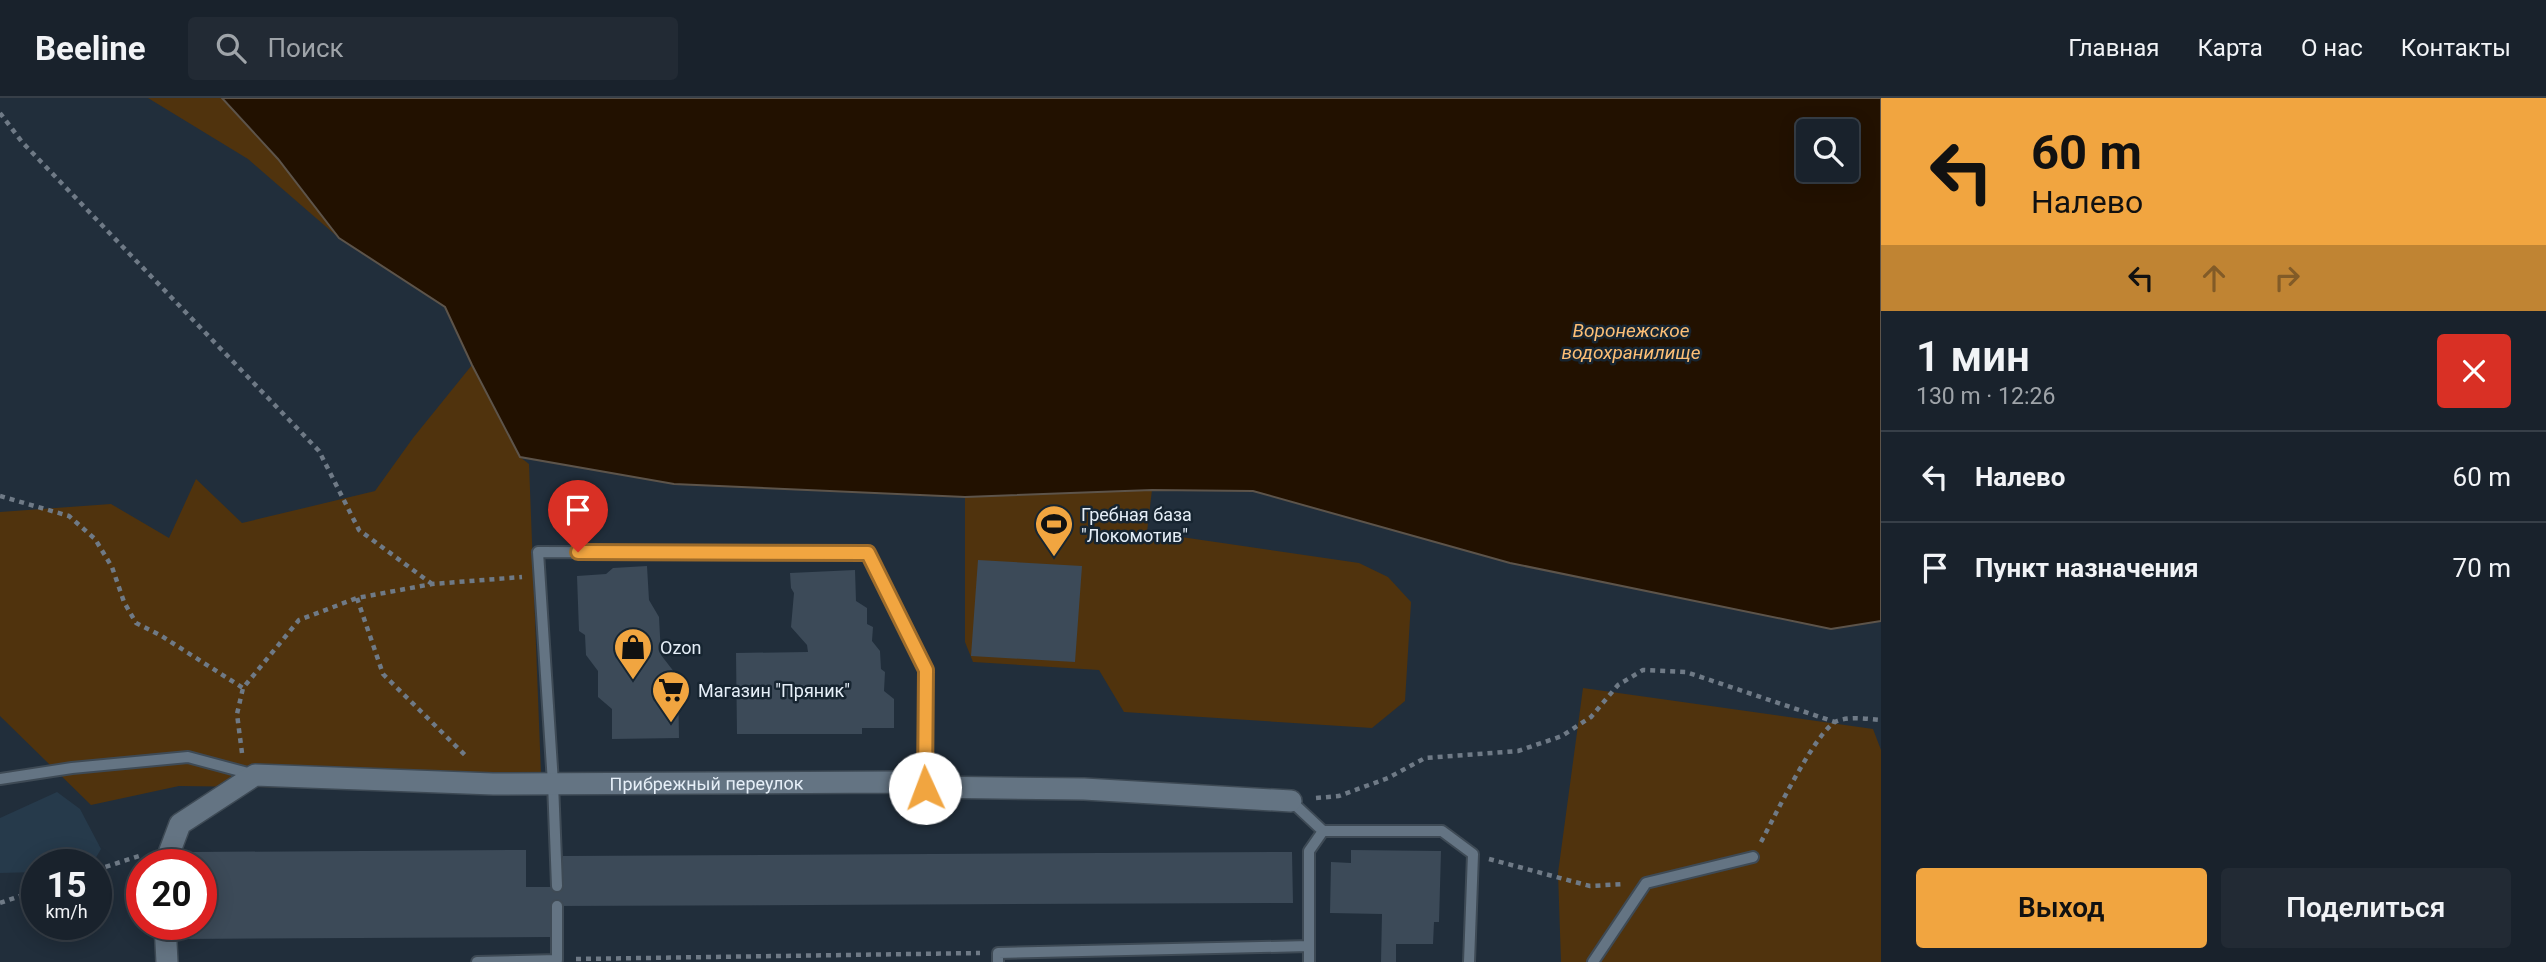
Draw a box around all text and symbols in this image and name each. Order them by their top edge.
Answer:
search box [188,17,678,80]
text: Beeline [35,29,146,68]
icon: search [212,29,250,67]
text: Поиск [268,33,344,63]
text: Главная [2068,34,2159,62]
text: Карта [2197,34,2263,62]
text: О нас [2301,34,2363,62]
text: Контакты [2401,34,2511,62]
map controls [1796,119,1859,182]
button: search [1796,119,1859,182]
text: 60 m [2031,124,2142,181]
icon: left [1916,126,2007,217]
text: Налево [2031,183,2143,221]
icon: left [2122,259,2160,297]
icon: ahead [2195,259,2233,297]
icon: right [2268,259,2306,297]
water label: Воронежское водохранилище [1561,319,1701,364]
text: 1 мин [1916,332,2030,381]
button: close [2437,334,2511,408]
text: 130 m · 12:26 [1916,383,2055,410]
icon: left [1916,458,1954,496]
text: Налево [1975,462,2065,492]
text: 60 m [2453,462,2511,492]
pin [548,480,608,552]
icon: arrive [559,491,597,529]
sports icon: Гребная база "Локомотив" [1033,503,1075,558]
place label: Гребная база "Локомотив" [1081,504,1192,546]
icon: arrive [1916,549,1954,587]
text: Пункт назначения [1975,553,2199,583]
text: 70 m [2453,553,2511,583]
shop icon: Ozon [612,626,654,681]
place label: Ozon [660,637,701,658]
supermarket icon: Магазин "Пряник" [650,669,692,724]
place label: Магазин "Пряник" [698,680,850,701]
position arrow [888,751,962,825]
street label: Прибрежный переулок [610,772,804,794]
speed limit sign: 20 [126,849,217,940]
text: 15 [46,865,87,906]
button: Выход [1916,868,2207,948]
button: Поделиться [2221,868,2511,948]
text: km/h [45,901,88,922]

